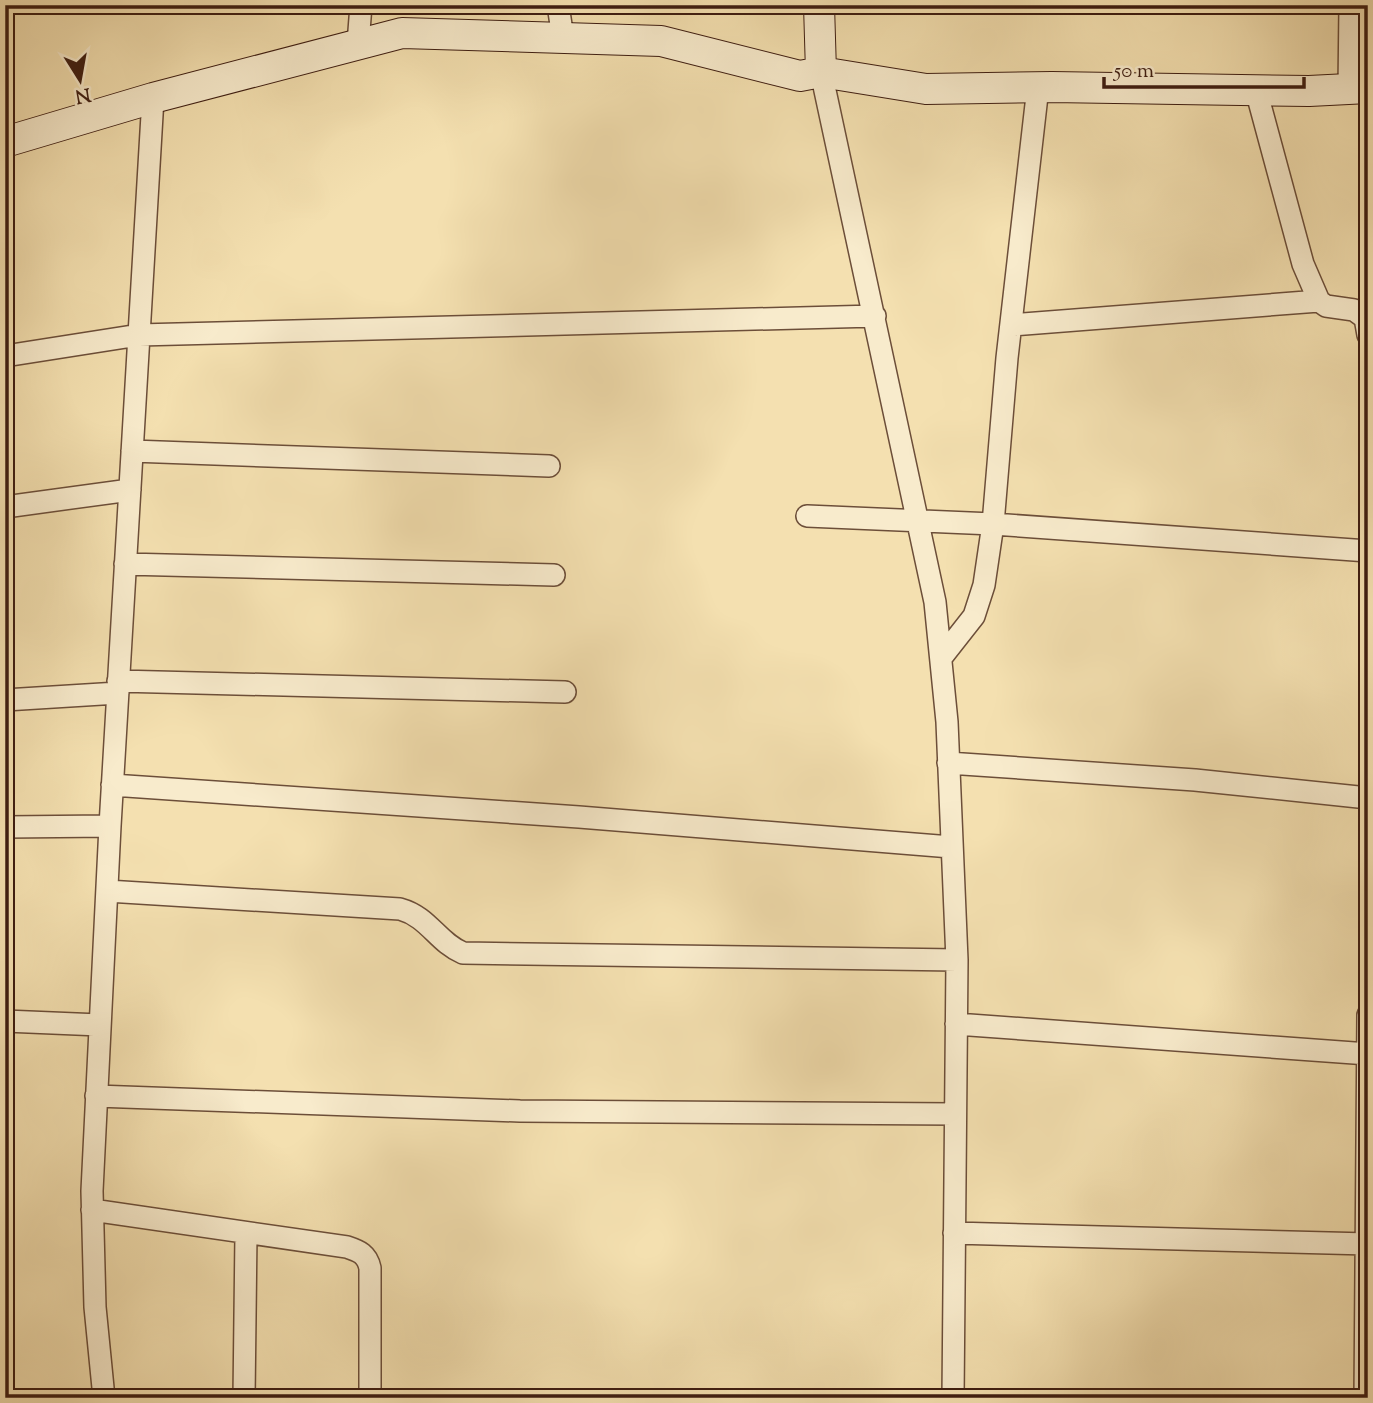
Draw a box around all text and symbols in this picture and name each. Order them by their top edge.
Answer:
north arrow [46,46,116,116]
scale bar [1104,46,1303,90]
text: 50 m [1113,57,1154,87]
text: N [73,80,93,109]

